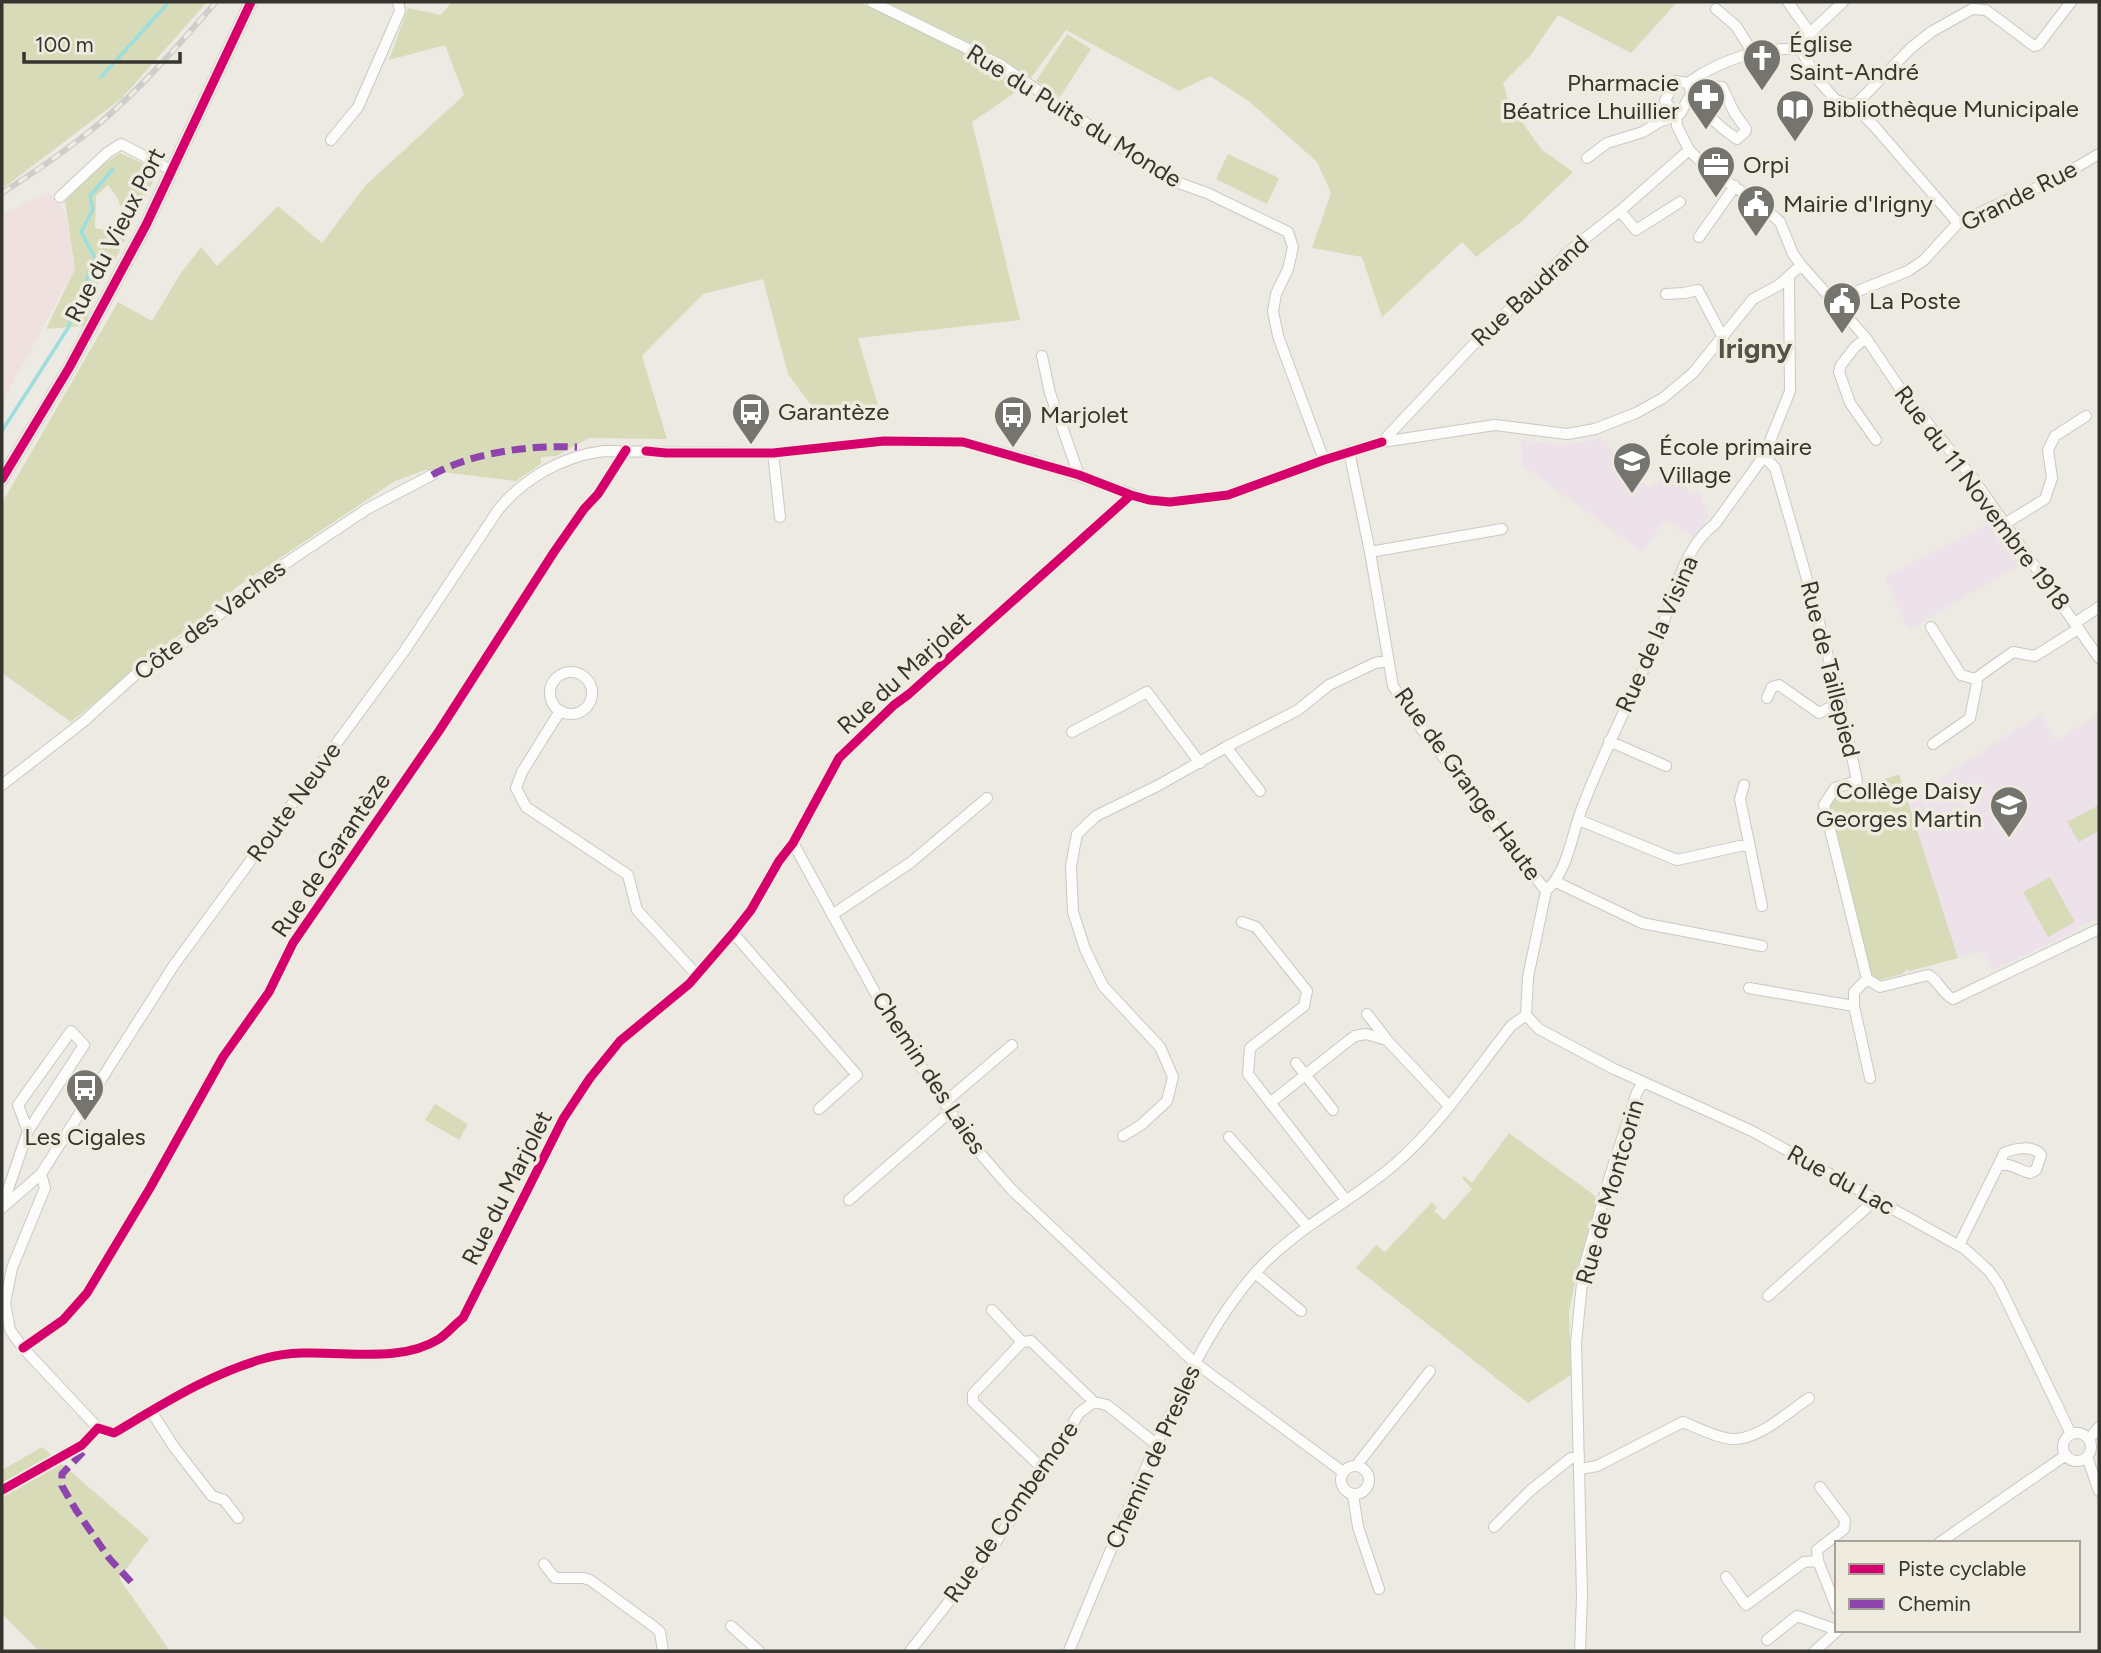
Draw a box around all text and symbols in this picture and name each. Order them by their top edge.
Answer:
scale bar [24,21,180,65]
place label: Église Saint-André [1789,29,1919,86]
text: 100 m [35,32,94,57]
church icon: Église Saint-André [1741,37,1783,92]
street label: Rue du Puits du Monde [961,38,1187,194]
place label: Pharmacie Béatrice Lhuillier [1502,68,1679,125]
pharmacy icon: Pharmacie Béatrice Lhuillier [1685,76,1727,131]
library icon: Bibliothèque Municipale [1774,88,1816,143]
place label: Bibliothèque Municipale [1822,94,2079,123]
street label: Rue du Vieux Port [58,143,171,327]
office icon: Orpi [1695,144,1737,199]
place label: Orpi [1743,150,1790,179]
street label: Grande Rue [1956,154,2082,237]
public building icon: Mairie d'Irigny [1735,183,1777,238]
place label: Mairie d'Irigny [1783,189,1933,218]
street label: Rue Baudrand [1465,229,1594,352]
public building icon: La Poste [1821,280,1863,335]
place label: La Poste [1869,286,1961,315]
district label: Irigny [1718,331,1793,365]
street label: Rue du 11 Novembre 1918 [1888,380,2076,616]
bus stop icon: Garantèze [730,391,772,446]
bus stop icon: Marjolet [992,394,1034,449]
place label: Garantèze [778,397,889,426]
place label: Marjolet [1040,400,1129,429]
place label: École primaire Village [1659,432,1812,489]
school or university icon: École primaire Village [1611,440,1653,495]
street label: Rue de la Visina [1609,551,1704,717]
street label: Côte des Vaches [128,553,291,686]
street label: Rue de Taillepied [1795,578,1866,760]
street label: Rue du Marjolet [831,605,976,740]
street label: Rue de Grange Haute [1389,682,1548,886]
street label: Route Neuve [240,736,347,867]
street label: Rue de Garantèze [265,767,396,942]
place label: Collège Daisy Georges Martin [1816,776,1982,833]
school or university icon: Collège Daisy Georges Martin [1988,784,2030,839]
street label: Chemin des Laies [866,986,993,1159]
bus stop icon: Les Cigales [64,1067,106,1122]
street label: Rue de Montcorin [1569,1096,1650,1288]
street label: Rue du Marjolet [455,1106,558,1270]
place label: Les Cigales [24,1122,146,1151]
street label: Rue du Lac [1782,1138,1900,1221]
street label: Chemin de Presles [1099,1360,1206,1553]
street label: Rue de Combemore [937,1415,1084,1608]
legend [1835,1541,2080,1632]
text: Piste cyclable [1898,1556,2026,1581]
text: Chemin [1898,1591,1971,1616]

